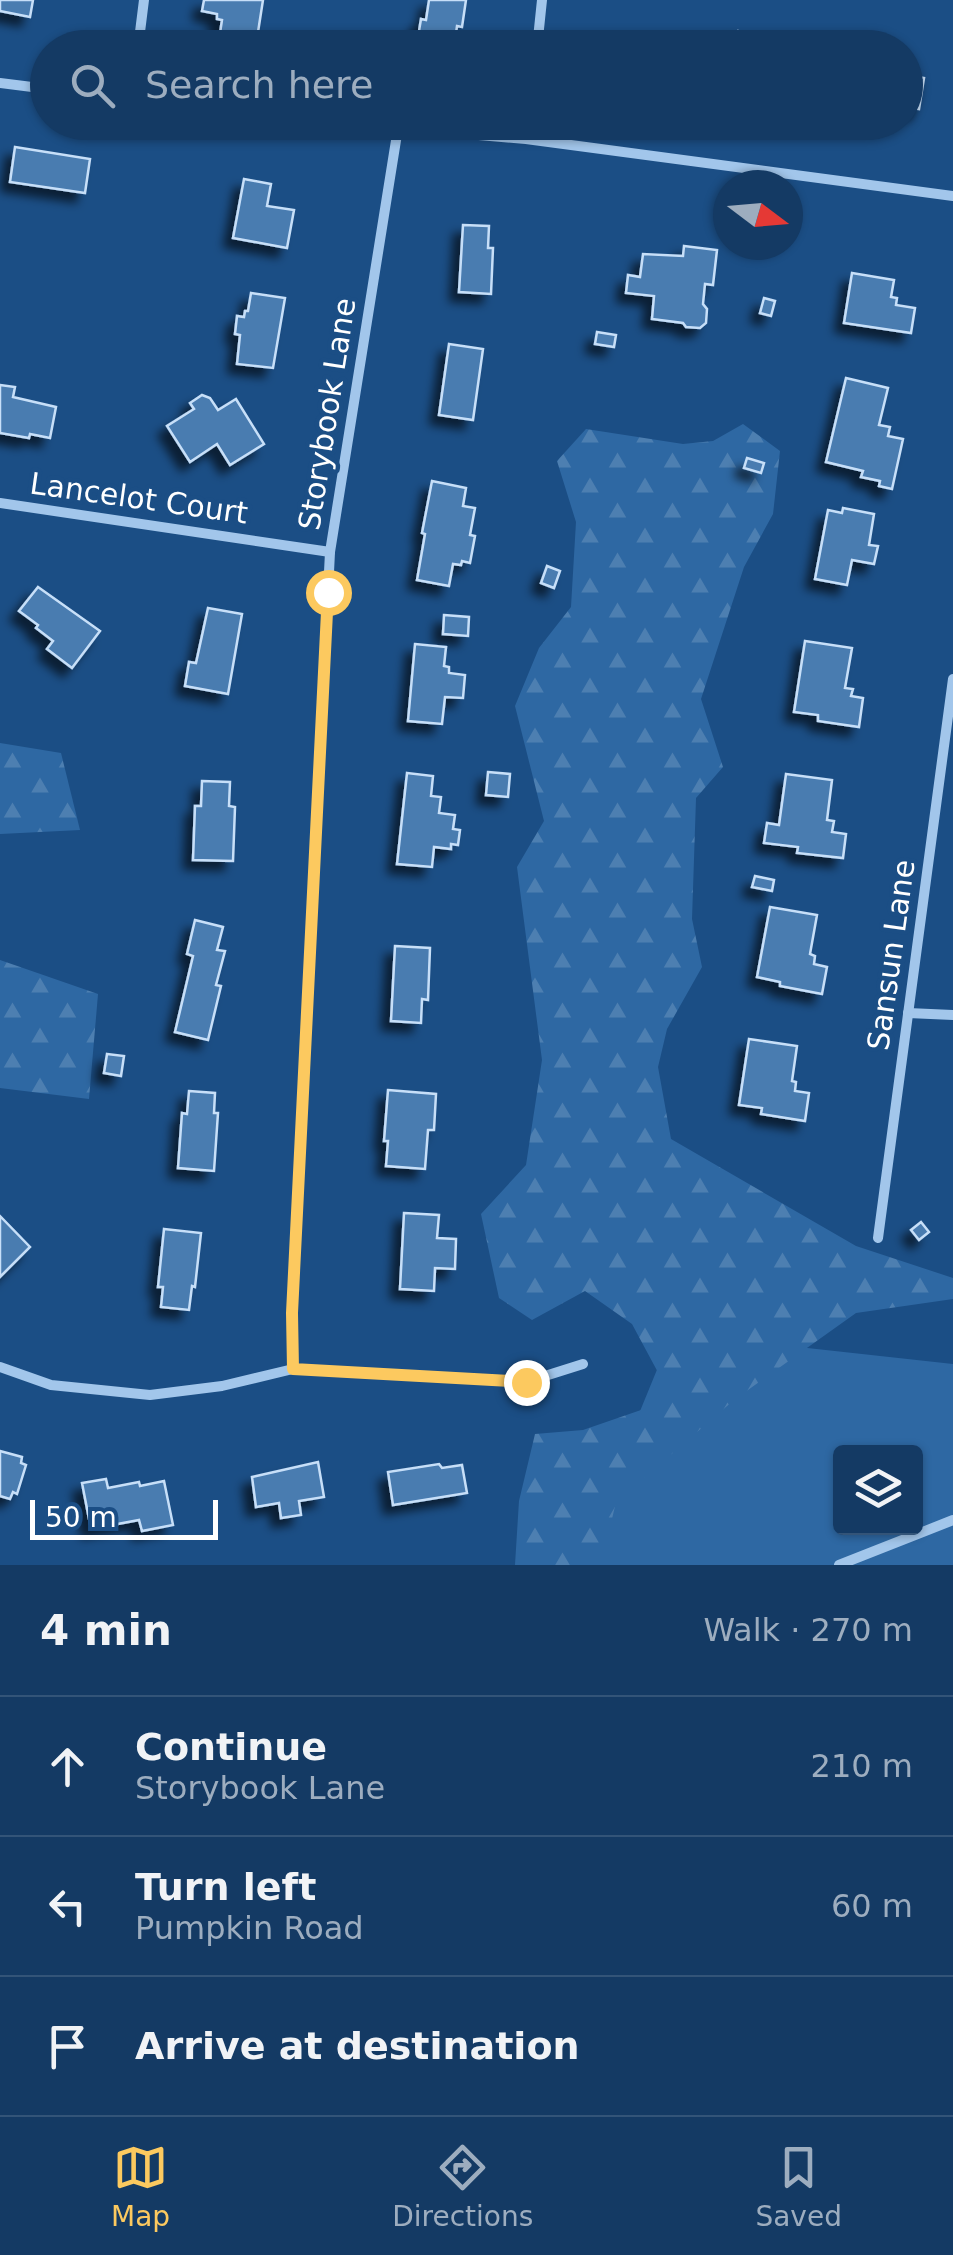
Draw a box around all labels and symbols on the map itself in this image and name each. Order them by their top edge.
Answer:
north arrow [713,170,803,260]
street label: Storybook Lane [291,295,363,533]
street label: Lancelot Court [28,465,250,531]
route start [306,570,352,616]
street label: Sansun Lane [860,857,922,1053]
route end [504,1360,550,1406]
scale bar [30,1495,218,1540]

